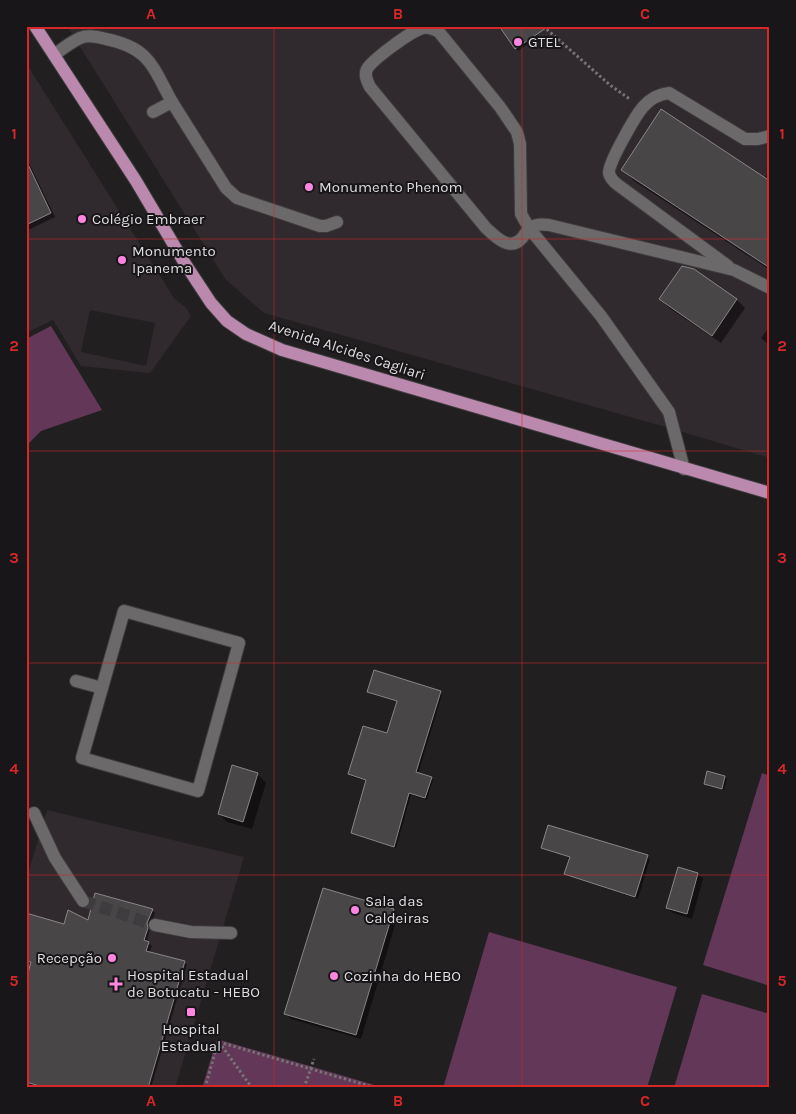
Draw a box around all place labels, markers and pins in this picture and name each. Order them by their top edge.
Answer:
place label: GTEL [528,33,561,51]
marker: GTEL [512,36,524,48]
place label: Monumento Phenom [319,178,463,196]
marker: Monumento Phenom [303,181,315,193]
place label: Colégio Embraer [92,210,205,228]
marker: Colégio Embraer [76,213,88,225]
place label: Monumento Ipanema [132,242,216,277]
marker: Monumento Ipanema [116,254,128,266]
place label: Sala das Caldeiras [365,892,429,927]
marker: Sala das Caldeiras [349,904,361,916]
place label: Recepção [37,949,102,967]
marker: Recepção [106,952,118,964]
place label: Hospital Estadual de Botucatu - HEBO [127,966,260,1001]
place label: Cozinha do HEBO [344,967,461,985]
marker: Cozinha do HEBO [328,970,340,982]
marker: Hospital Estadual de Botucatu - HEBO [109,977,123,991]
marker: Hospital Estadual [185,1006,197,1018]
place label: Hospital Estadual [161,1020,221,1055]

